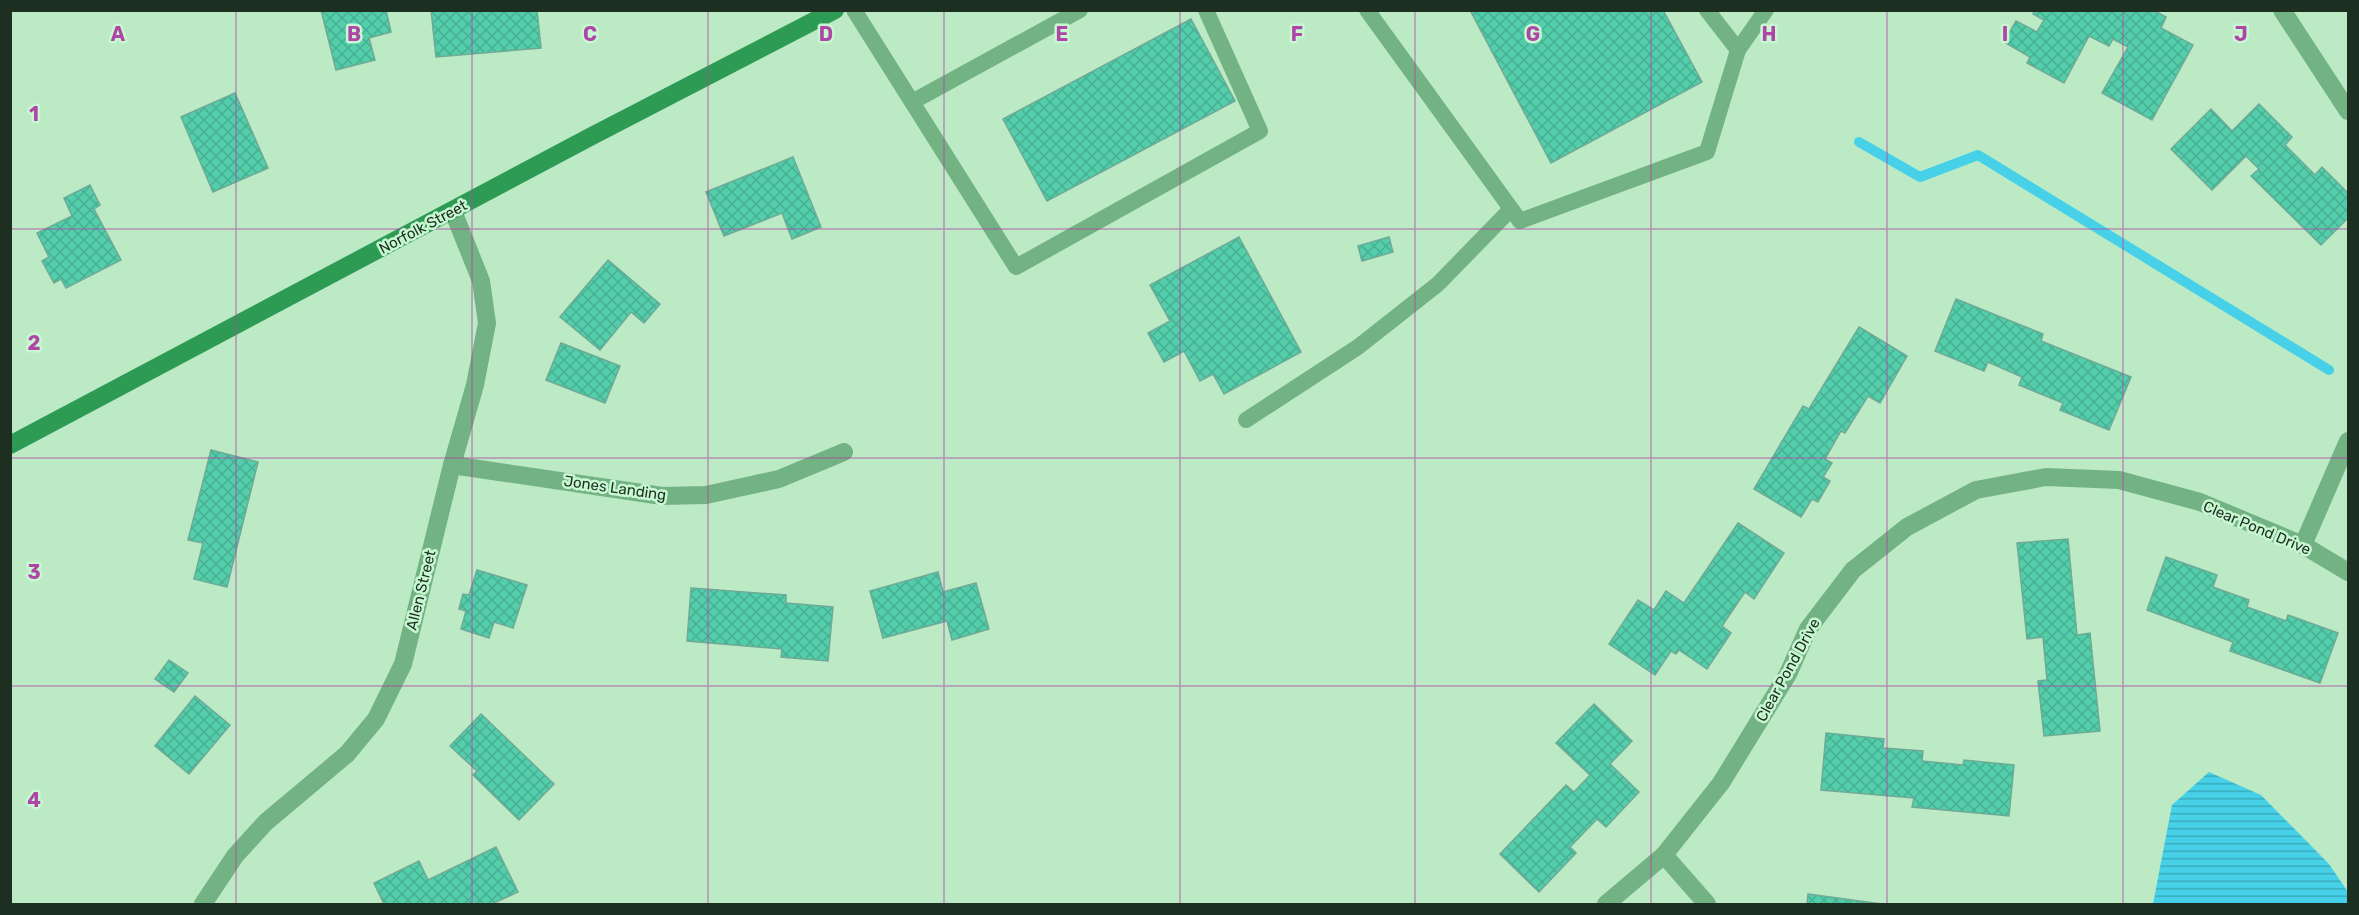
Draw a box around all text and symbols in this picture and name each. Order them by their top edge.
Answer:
text: A [111,22,126,46]
text: B [347,22,361,46]
text: C [583,22,597,46]
text: D [819,22,833,46]
text: E [1056,22,1068,46]
text: F [1291,22,1303,46]
text: G [1526,22,1540,46]
text: H [1762,22,1776,46]
text: I [2002,22,2008,46]
text: J [2234,22,2248,46]
text: 1 [29,102,39,126]
street label: Norfolk Street [376,196,470,258]
text: 2 [28,331,41,355]
street label: Jones Landing [563,472,667,504]
street label: Clear Pond Drive [2200,497,2314,559]
street label: Allen Street [402,548,440,632]
text: 3 [27,560,41,584]
street label: Clear Pond Drive [1752,615,1824,725]
text: 4 [27,788,41,812]

